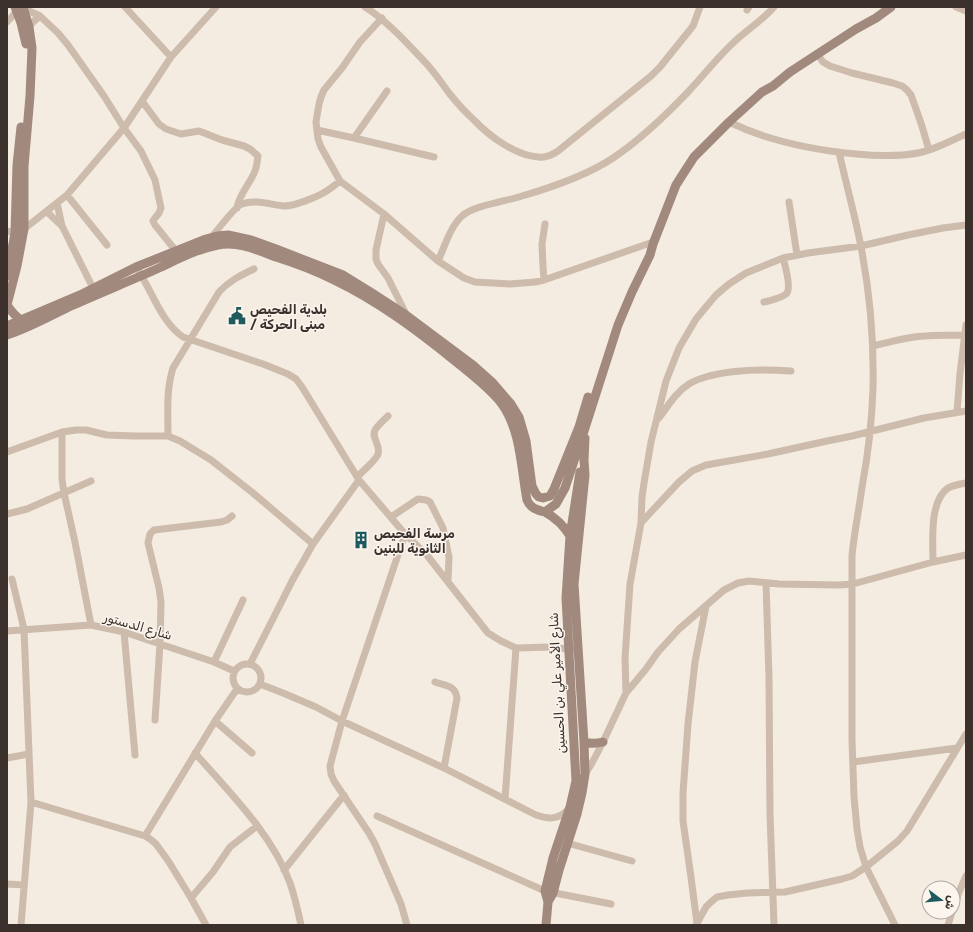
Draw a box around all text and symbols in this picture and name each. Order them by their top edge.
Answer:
place label: بلدية الفحيص / مبنى الحركة [250,302,327,333]
public building icon: بلدية الفحيص / مبنى الحركة [227,306,247,326]
place label: مرسة الفحيص الثانوية للبنين [374,526,455,557]
building icon: مرسة الفحيص الثانوية للبنين [351,530,371,550]
street label: شارع الدستور [101,609,174,645]
street label: شارع الأمير علي بن الحسين [546,612,570,754]
north arrow [921,880,961,920]
text: ش [942,894,958,911]

